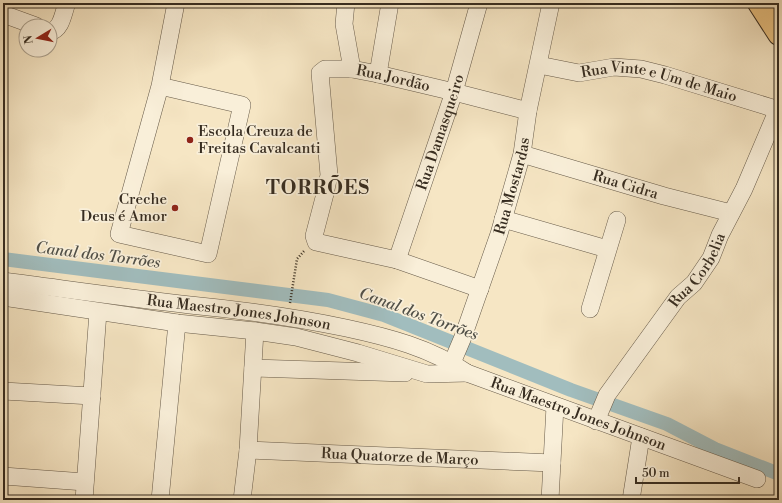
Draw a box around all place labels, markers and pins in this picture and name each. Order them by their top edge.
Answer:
place label: Escola Creuza de Freitas Cavalcanti [198,122,321,158]
marker: Escola Creuza de Freitas Cavalcanti [185,135,195,145]
place label: Creche Deus é Amor [81,190,168,226]
marker: Creche Deus é Amor [170,203,180,213]

